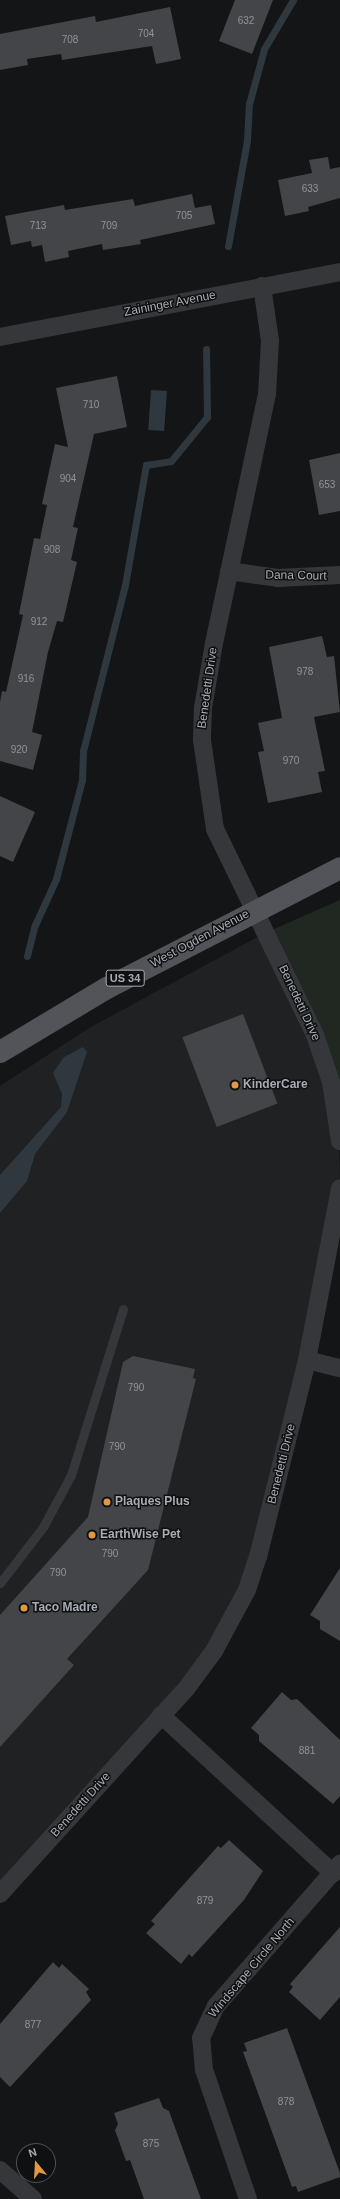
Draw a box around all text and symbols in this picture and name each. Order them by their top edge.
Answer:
house number: 632 [238,15,254,27]
house number: 704 [138,28,154,40]
house number: 708 [62,34,78,46]
house number: 633 [302,183,318,195]
house number: 705 [176,210,192,222]
house number: 713 [30,220,46,232]
house number: 709 [101,220,117,232]
street label: Zaininger Avenue [123,288,217,320]
house number: 710 [83,399,99,411]
house number: 904 [60,473,76,485]
house number: 653 [319,479,335,491]
house number: 908 [44,544,60,556]
street label: Dana Court [265,568,327,584]
house number: 912 [31,616,47,628]
street label: Benedetti Drive [195,646,221,730]
house number: 978 [297,666,313,678]
house number: 916 [18,673,34,685]
house number: 920 [11,744,27,756]
house number: 970 [283,755,299,767]
street label: West Ogden Avenue [148,907,252,971]
street label: Benedetti Drive [275,963,323,1043]
road number: US 34 [105,969,145,987]
place label: KinderCare [243,1078,308,1092]
marker: KinderCare [230,1080,240,1090]
house number: 790 [128,1382,144,1394]
street label: Benedetti Drive [265,1422,299,1506]
house number: 790 [109,1441,125,1453]
place label: Plaques Plus [115,1495,190,1509]
marker: Plaques Plus [102,1497,112,1507]
place label: EarthWise Pet [100,1528,181,1542]
marker: EarthWise Pet [87,1530,97,1540]
house number: 790 [102,1548,118,1560]
house number: 790 [50,1567,66,1579]
place label: Taco Madre [32,1601,98,1615]
marker: Taco Madre [19,1603,29,1613]
house number: 881 [299,1745,315,1757]
street label: Benedetti Drive [48,1770,114,1840]
house number: 879 [197,1895,213,1907]
street label: Windscape Circle North [206,1915,298,2021]
house number: 877 [25,2019,41,2031]
house number: 878 [278,2096,294,2108]
house number: 875 [143,2138,159,2150]
north arrow [16,2143,56,2183]
text: N [27,2146,38,2159]

